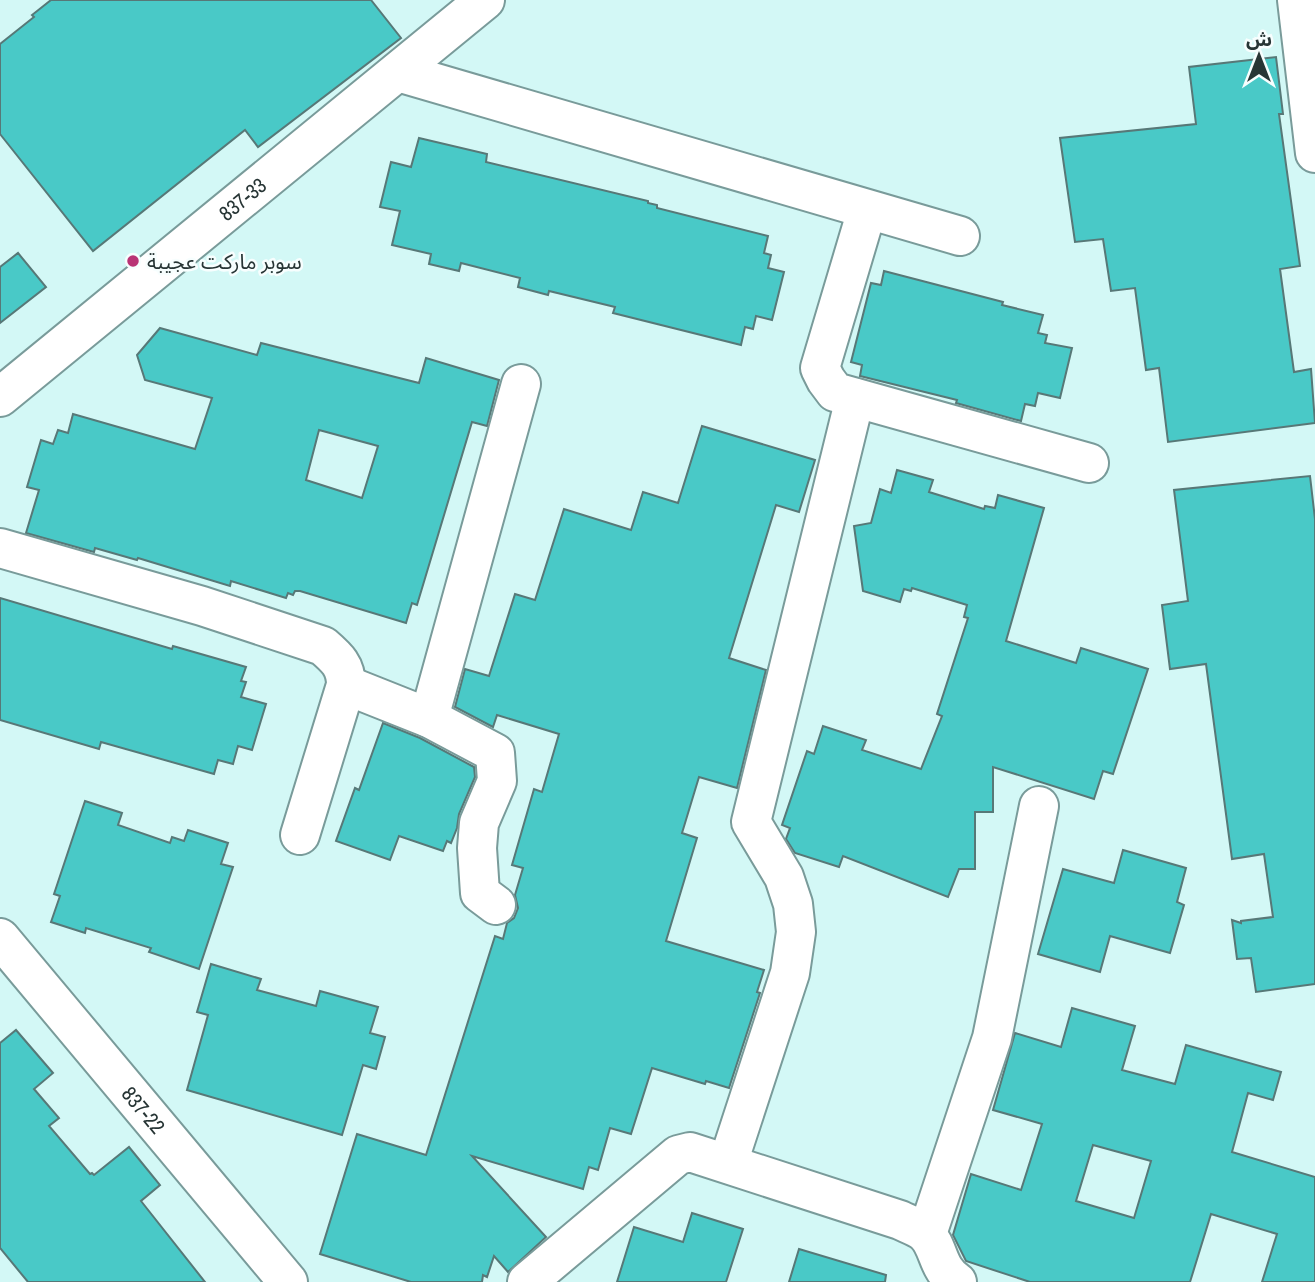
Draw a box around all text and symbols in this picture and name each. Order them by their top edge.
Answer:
north arrow [1224,21,1294,91]
text: ش [1246,26,1272,52]
street label: 837-33 [212,171,272,227]
place label: سوبر ماركت عجيبة [147,247,302,276]
marker: سوبر ماركت عجيبة [125,253,141,269]
street label: 837-22 [115,1080,172,1140]

